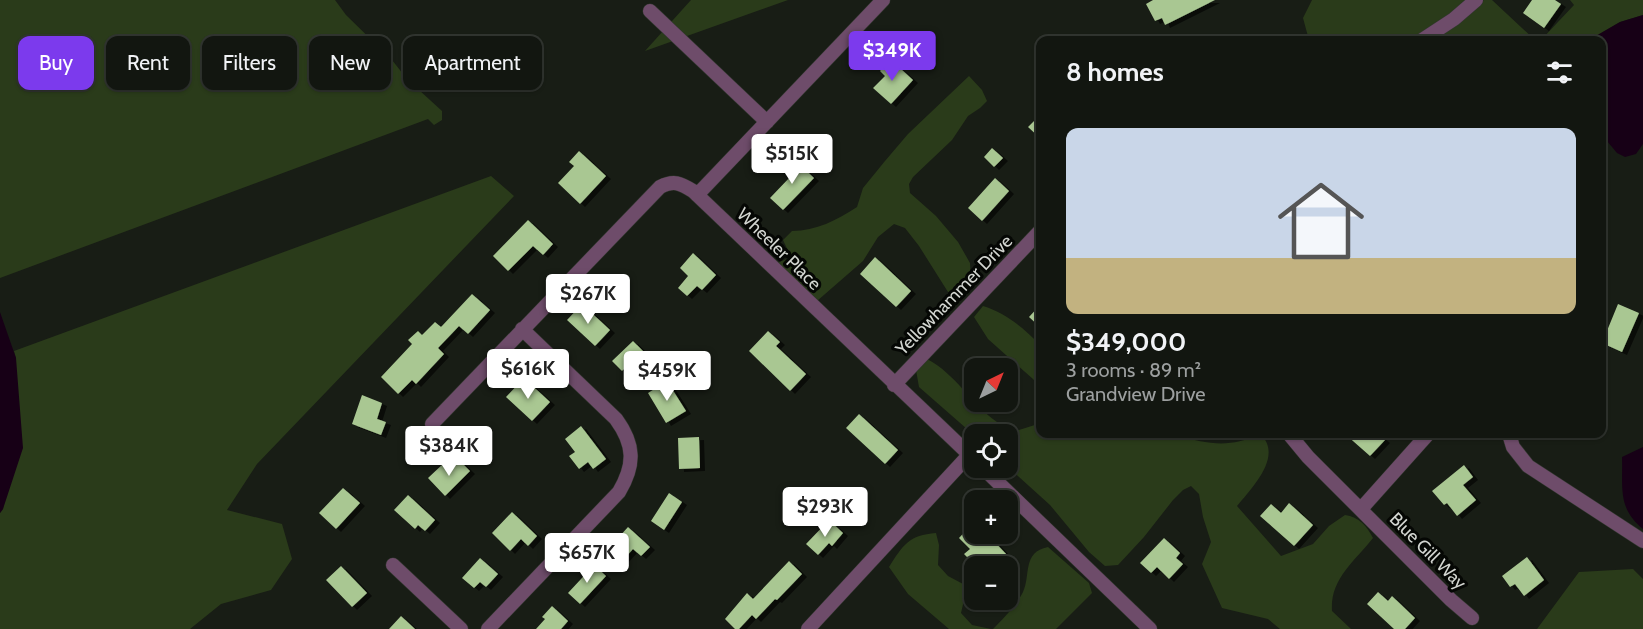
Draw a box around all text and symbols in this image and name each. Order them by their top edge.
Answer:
pin: $349K [850,31,934,82]
chip: Buy [18,36,94,90]
chip: Rent [106,36,190,90]
chip: Filters [202,36,297,90]
chip: New [309,36,391,90]
chip: Apartment [403,36,542,90]
text: $349K [863,38,921,62]
text: 8 homes [1066,56,1164,88]
icon: filters [1543,56,1576,89]
pin: $515K [750,134,834,185]
text: $515K [766,141,819,165]
icon: home [1267,167,1375,275]
street label: Wheeler Place [732,203,826,295]
street label: Yellowhammer Drive [890,230,1017,360]
pin: $267K [546,274,630,325]
text: $267K [560,281,616,305]
text: $349,000 [1066,326,1186,358]
pin: $616K [486,349,570,400]
pin: $459K [625,351,709,402]
text: $616K [501,356,555,380]
text: $459K [638,358,696,382]
north arrow [964,358,1018,412]
map controls [964,358,1018,610]
text: 3 rooms · 89 m² [1066,358,1201,382]
text: Grandview Drive [1066,382,1206,406]
button: locate [964,424,1018,478]
pin: $384K [407,426,491,477]
text: $384K [419,433,479,457]
pin: $293K [783,487,867,538]
button: + [964,490,1018,544]
text: $293K [797,494,853,518]
street label: Blue Gill Way [1385,508,1471,594]
pin: $657K [545,533,629,584]
text: $657K [559,540,615,564]
button: − [964,556,1018,610]

